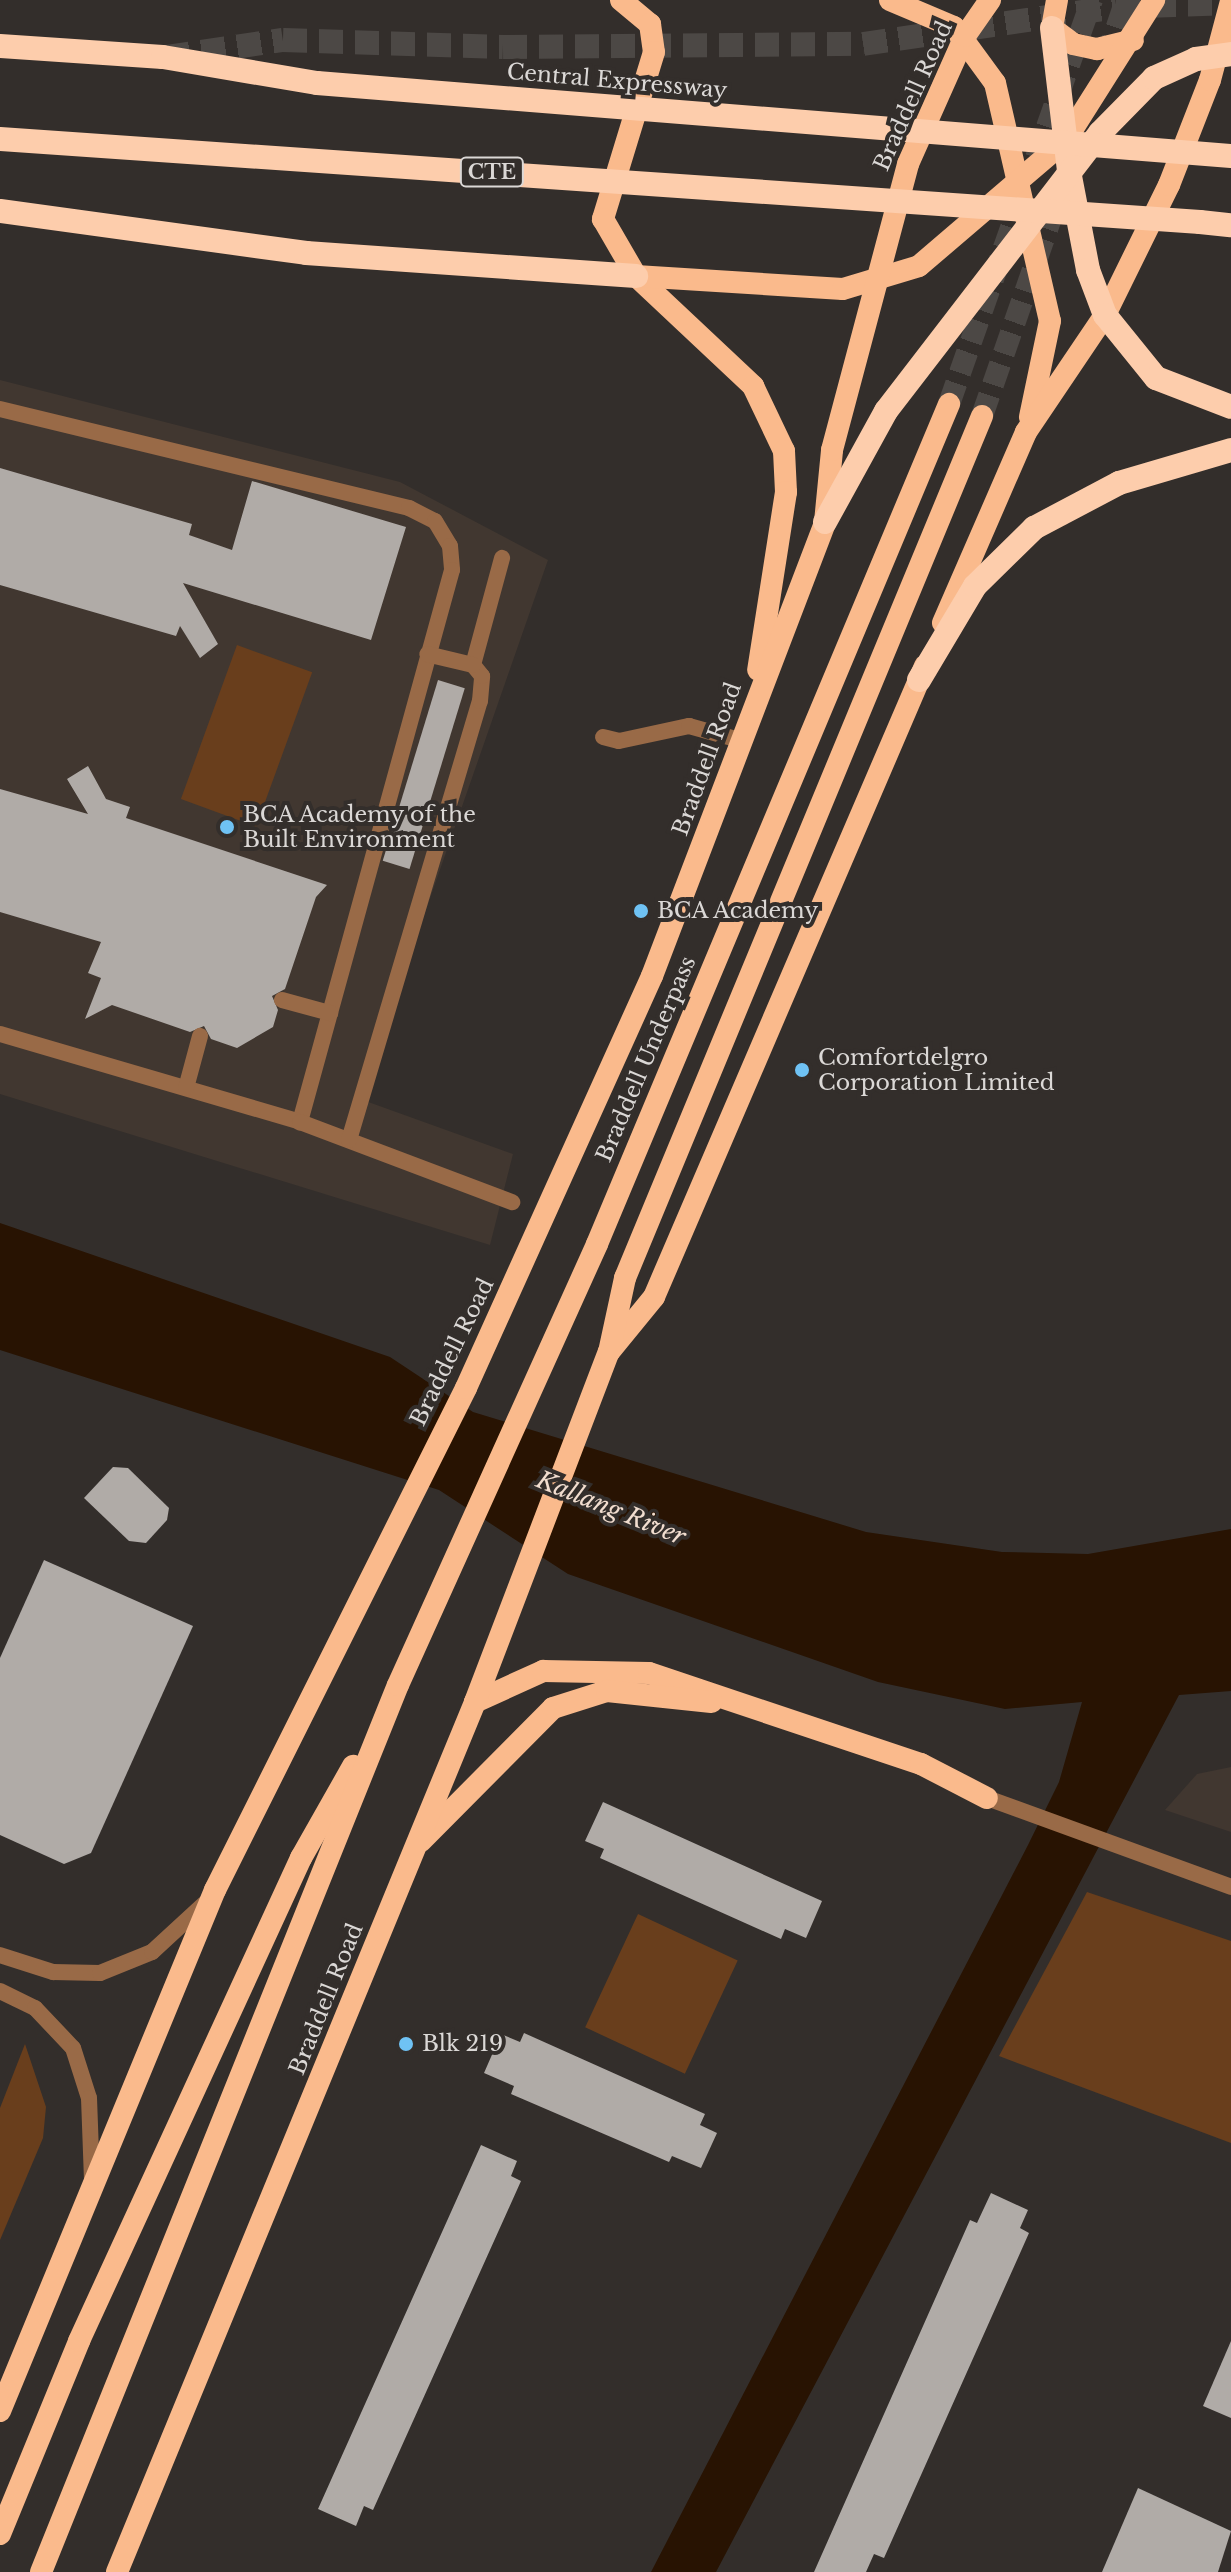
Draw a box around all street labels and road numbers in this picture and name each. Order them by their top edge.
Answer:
street label: Braddell Road [868,17,958,175]
street label: Central Expressway [506,58,728,104]
road number: CTE [458,156,526,188]
street label: Braddell Road [667,679,747,839]
street label: Braddell Underpass [591,952,701,1166]
street label: Braddell Road [405,1274,499,1430]
street label: Braddell Road [284,1919,368,2079]

